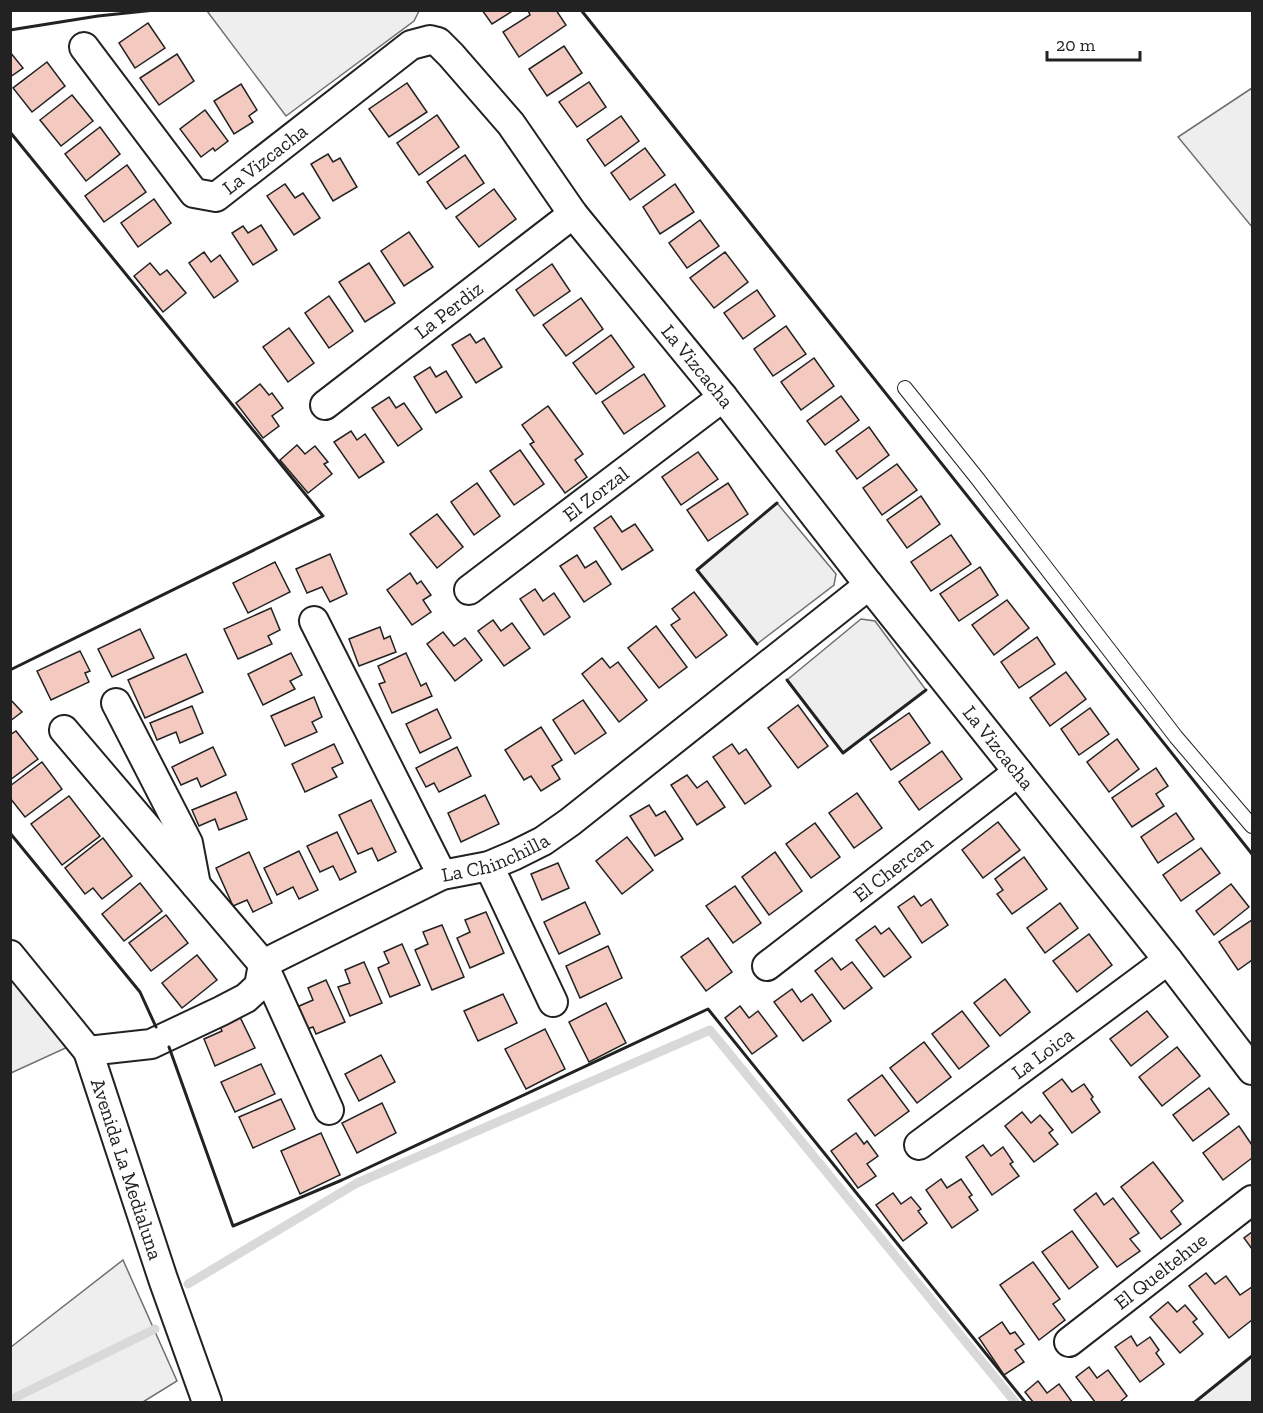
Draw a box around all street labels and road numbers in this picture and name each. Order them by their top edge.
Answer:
street label: La Vizcacha [218,118,312,199]
street label: La Perdiz [410,276,488,344]
street label: La Vizcacha [656,319,739,413]
street label: El Zorzal [558,461,633,526]
street label: La Vizcacha [958,701,1040,795]
street label: La Chinchilla [439,828,554,887]
street label: El Chercan [848,830,938,907]
street label: La Loica [1007,1022,1078,1084]
street label: Avenida La Medialuna [86,1075,168,1263]
street label: El Queltehue [1109,1227,1212,1314]

